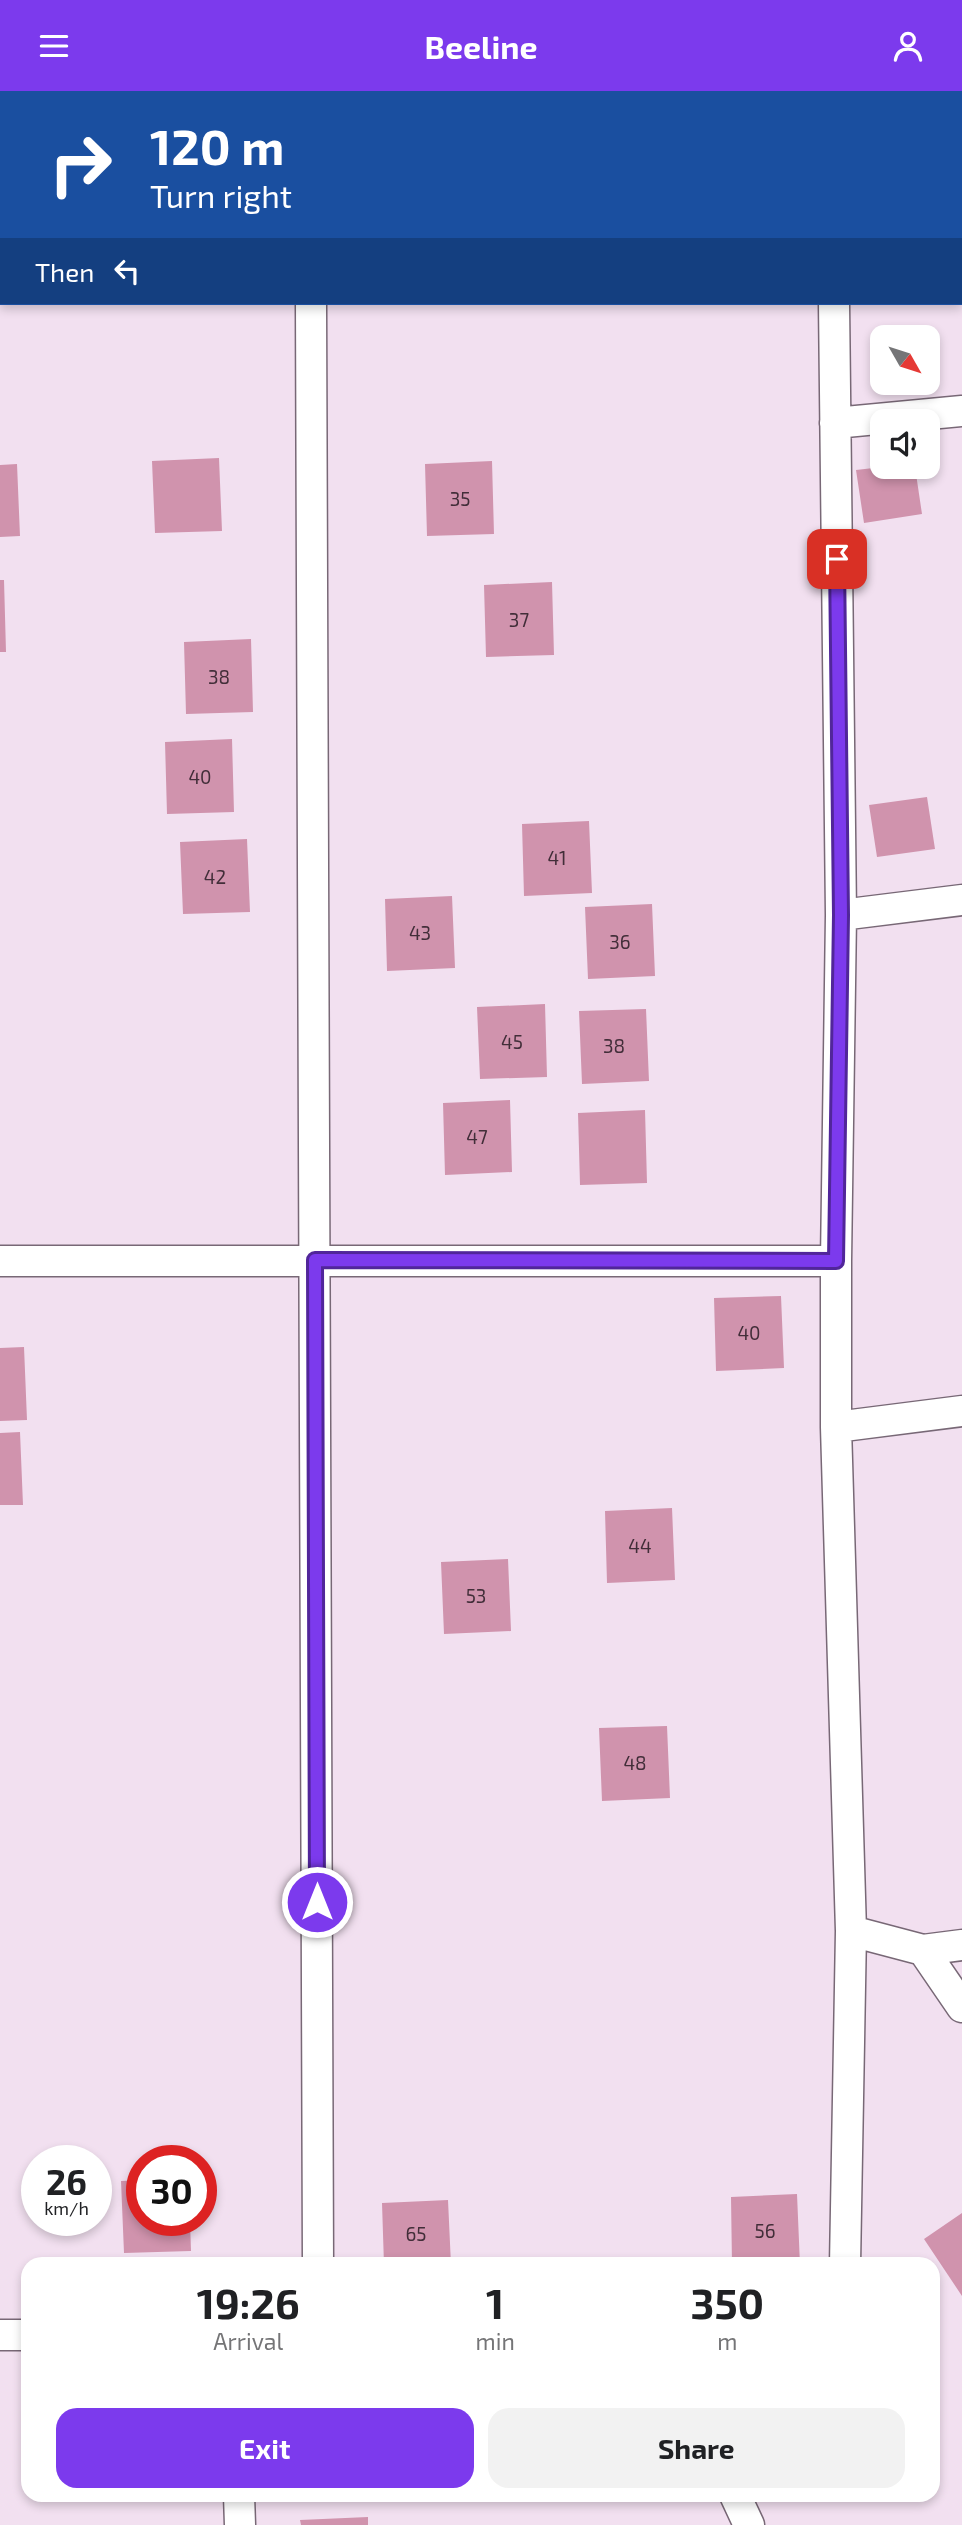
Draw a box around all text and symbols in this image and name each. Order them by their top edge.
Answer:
icon: menu [35,27,73,65]
text: Beeline [424,27,538,65]
icon: person [889,27,927,65]
text: 120 m [150,116,284,175]
icon: right [35,119,126,210]
text: Turn right [150,176,292,214]
icon: left [108,252,146,290]
text: Then [35,256,94,287]
north arrow [870,325,940,395]
map controls [870,325,940,479]
button: sound [870,409,940,479]
house number: 35 [450,487,470,510]
pin [807,529,867,589]
icon: arrive [818,540,856,578]
house number: 37 [509,608,529,631]
house number: 38 [208,665,230,688]
house number: 40 [188,765,212,788]
house number: 41 [547,846,567,869]
house number: 42 [204,865,226,888]
house number: 43 [409,921,431,944]
house number: 36 [609,930,631,953]
house number: 45 [501,1030,523,1053]
house number: 38 [603,1034,625,1057]
house number: 47 [466,1125,488,1148]
house number: 40 [737,1321,761,1344]
house number: 44 [628,1534,652,1557]
house number: 53 [466,1584,486,1607]
house number: 48 [623,1751,647,1774]
position arrow [280,1865,354,1939]
speed limit sign: 30 [126,2145,217,2236]
text: 26 [46,2160,87,2202]
text: km/h [44,2197,89,2219]
house number: 56 [754,2219,776,2242]
house number: 65 [405,2222,427,2245]
text: 19:26 [197,2277,300,2327]
text: 1 [486,2277,504,2327]
text: 350 [691,2277,764,2327]
text: Arrival [213,2327,283,2355]
text: min [476,2327,515,2355]
text: m [717,2327,737,2355]
button: Exit [56,2408,474,2488]
button: Share [488,2408,905,2488]

